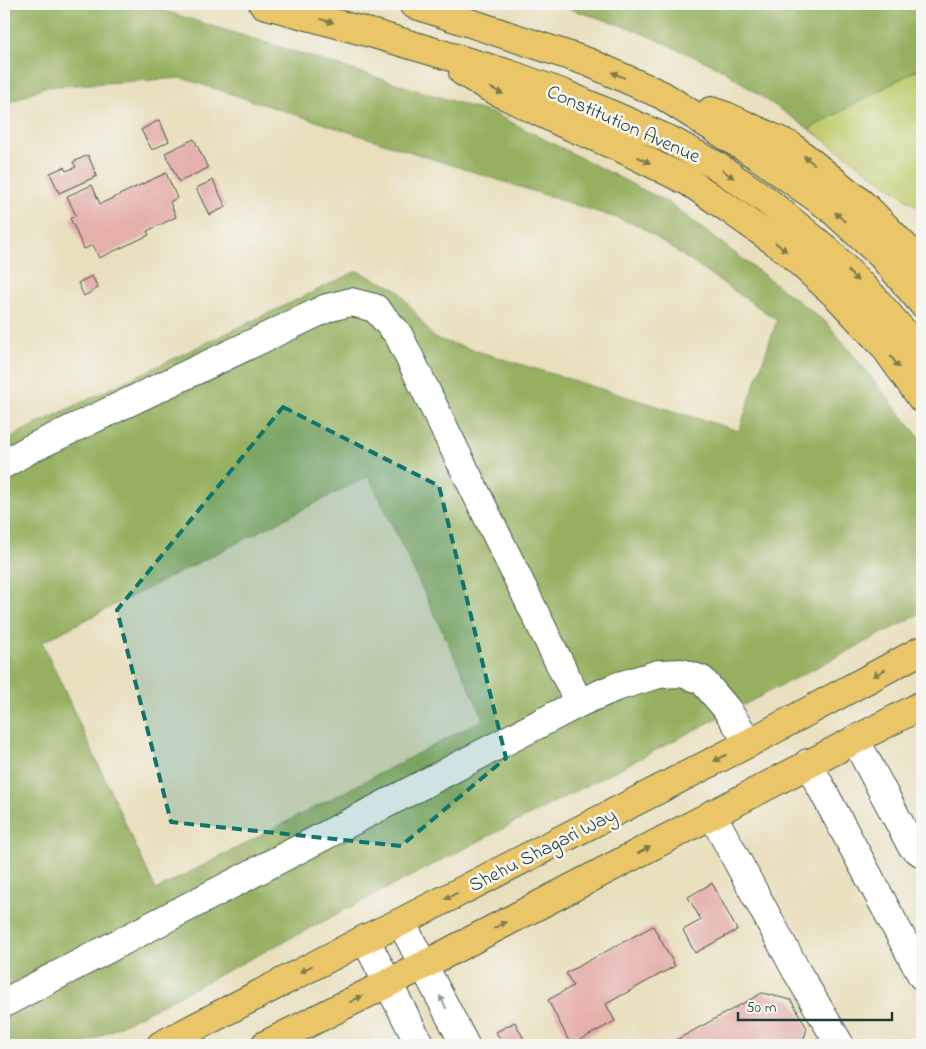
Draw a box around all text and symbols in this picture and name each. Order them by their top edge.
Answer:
one-way arrow [320,18,335,26]
one-way arrow [611,70,625,78]
street label: Constitution Avenue [542,78,704,172]
one-way arrow [490,88,504,96]
one-way arrow [803,155,816,166]
one-way arrow [637,156,652,164]
one-way arrow [721,169,735,179]
one-way arrow [835,211,847,223]
one-way arrow [774,241,787,252]
one-way arrow [847,270,859,282]
one-way arrow [890,355,900,369]
one-way arrow [872,669,887,677]
one-way arrow [713,754,728,762]
street label: Shehu Shagari Way [464,801,622,902]
one-way arrow [637,846,651,854]
one-way arrow [444,892,459,900]
one-way arrow [493,921,507,929]
one-way arrow [299,965,314,973]
scale bar [738,989,892,1021]
one-way arrow [348,995,363,1004]
one-way arrow [439,995,447,1009]
text: 50 m [746,997,777,1019]

